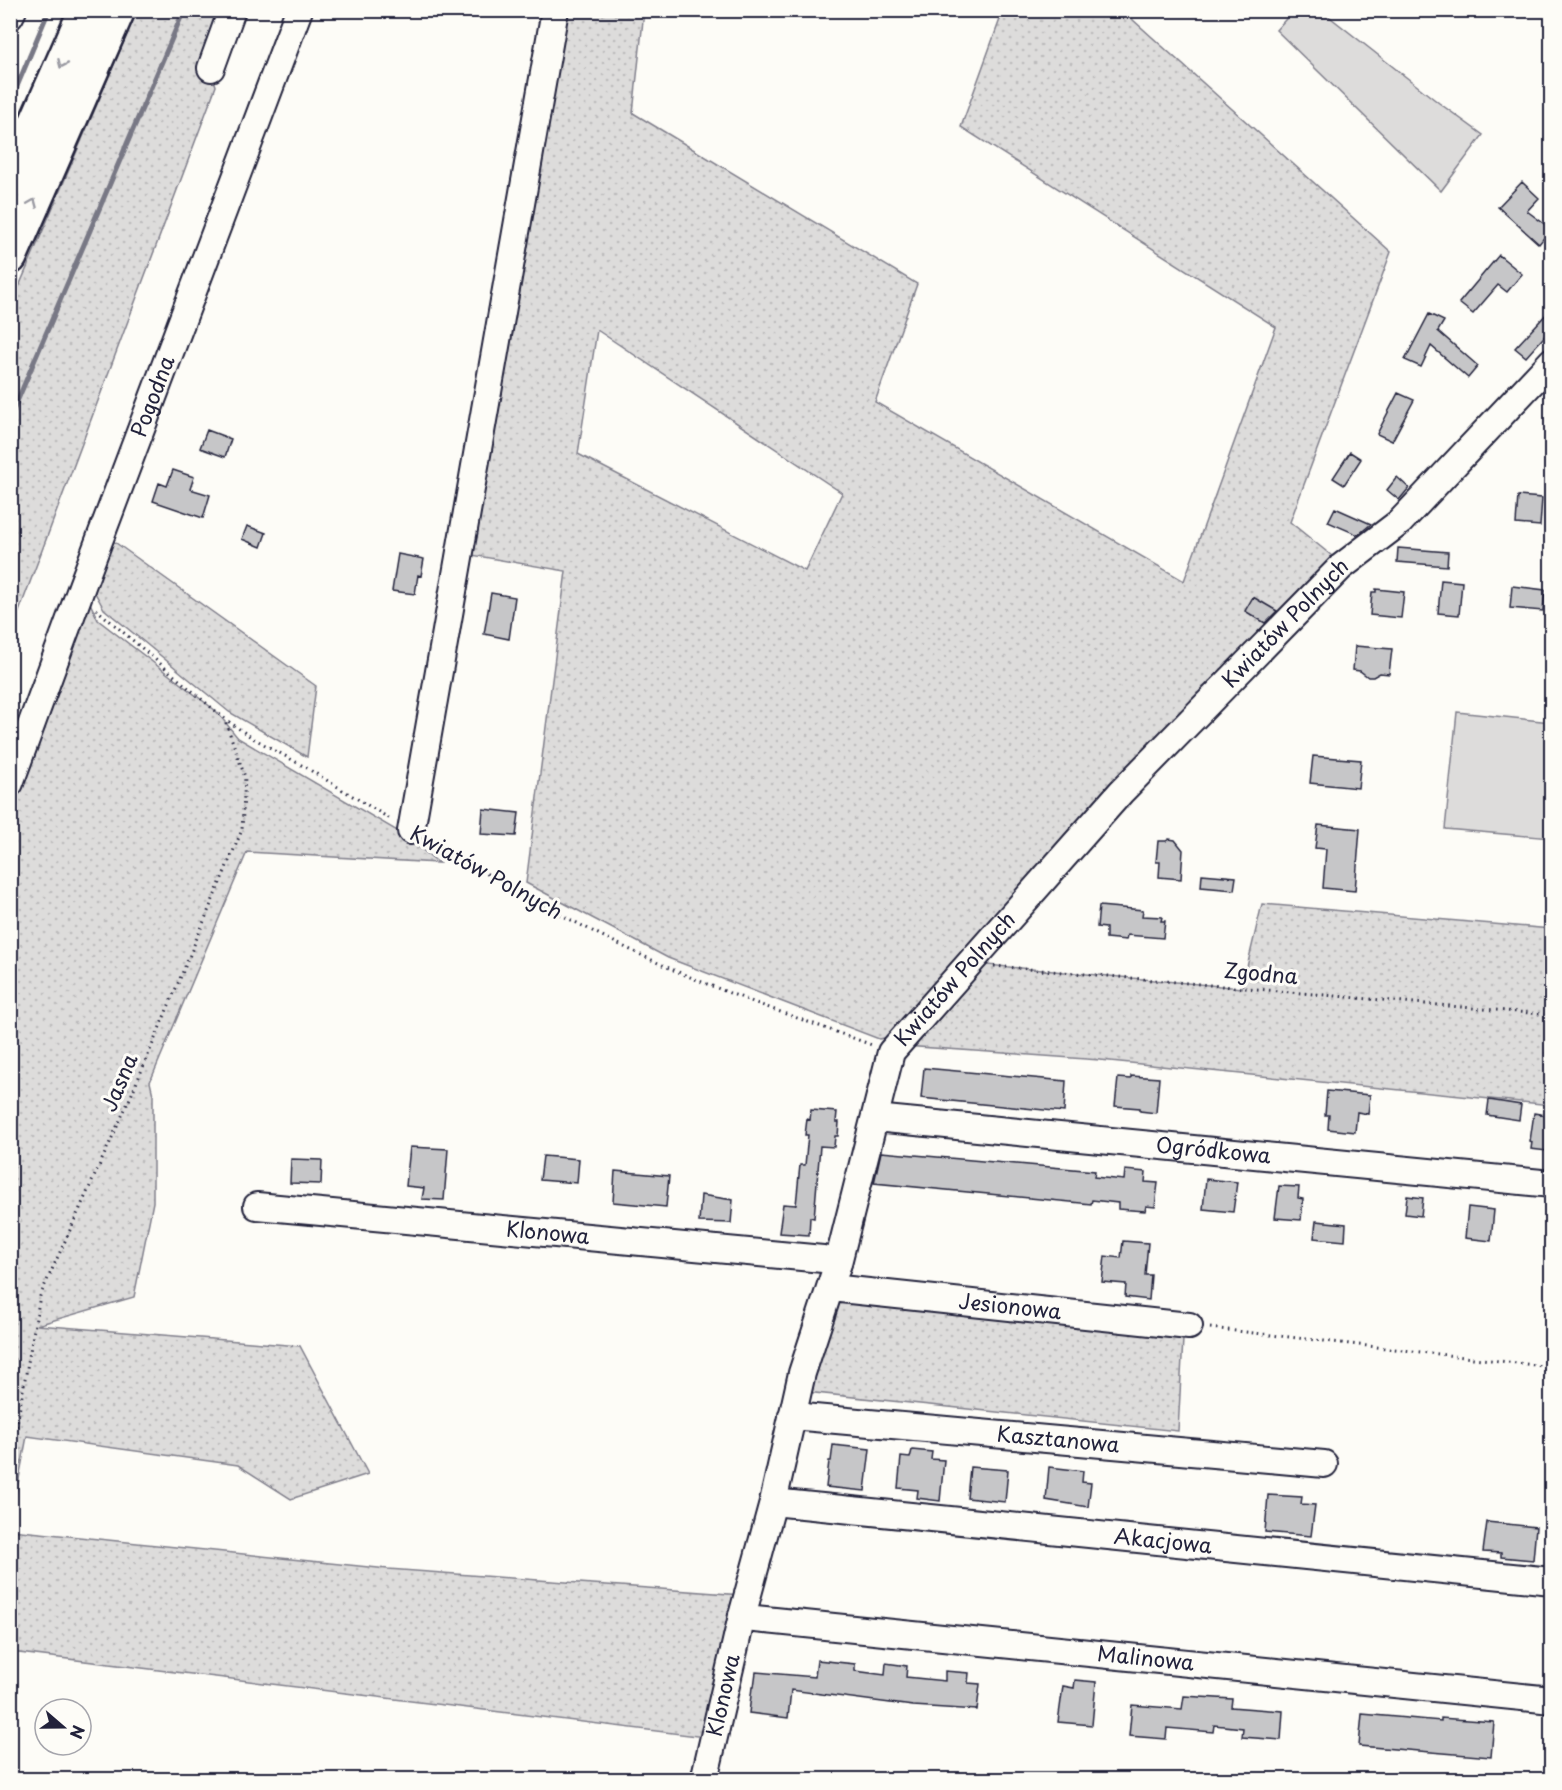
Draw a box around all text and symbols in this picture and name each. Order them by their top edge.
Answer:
one-way arrow [57,57,69,68]
one-way arrow [26,198,38,209]
street label: Pogodna [121,350,182,442]
street label: Kwiatów Polnych [1214,550,1355,694]
street label: Kwiatów Polnych [405,816,569,926]
street label: Kwiatów Polnych [885,904,1022,1052]
street label: Zgodna [1223,953,1300,991]
street label: Jasna [92,1048,145,1116]
street label: Ogródkowa [1155,1127,1273,1171]
street label: Klonowa [505,1211,591,1251]
street label: Jesionowa [957,1284,1063,1326]
street label: Kasztanowa [995,1417,1121,1459]
street label: Akacjowa [1113,1519,1214,1560]
street label: Malinowa [1096,1636,1196,1678]
street label: Klonowa [697,1650,747,1739]
north arrow [33,1697,93,1757]
text: N [65,1722,91,1743]

